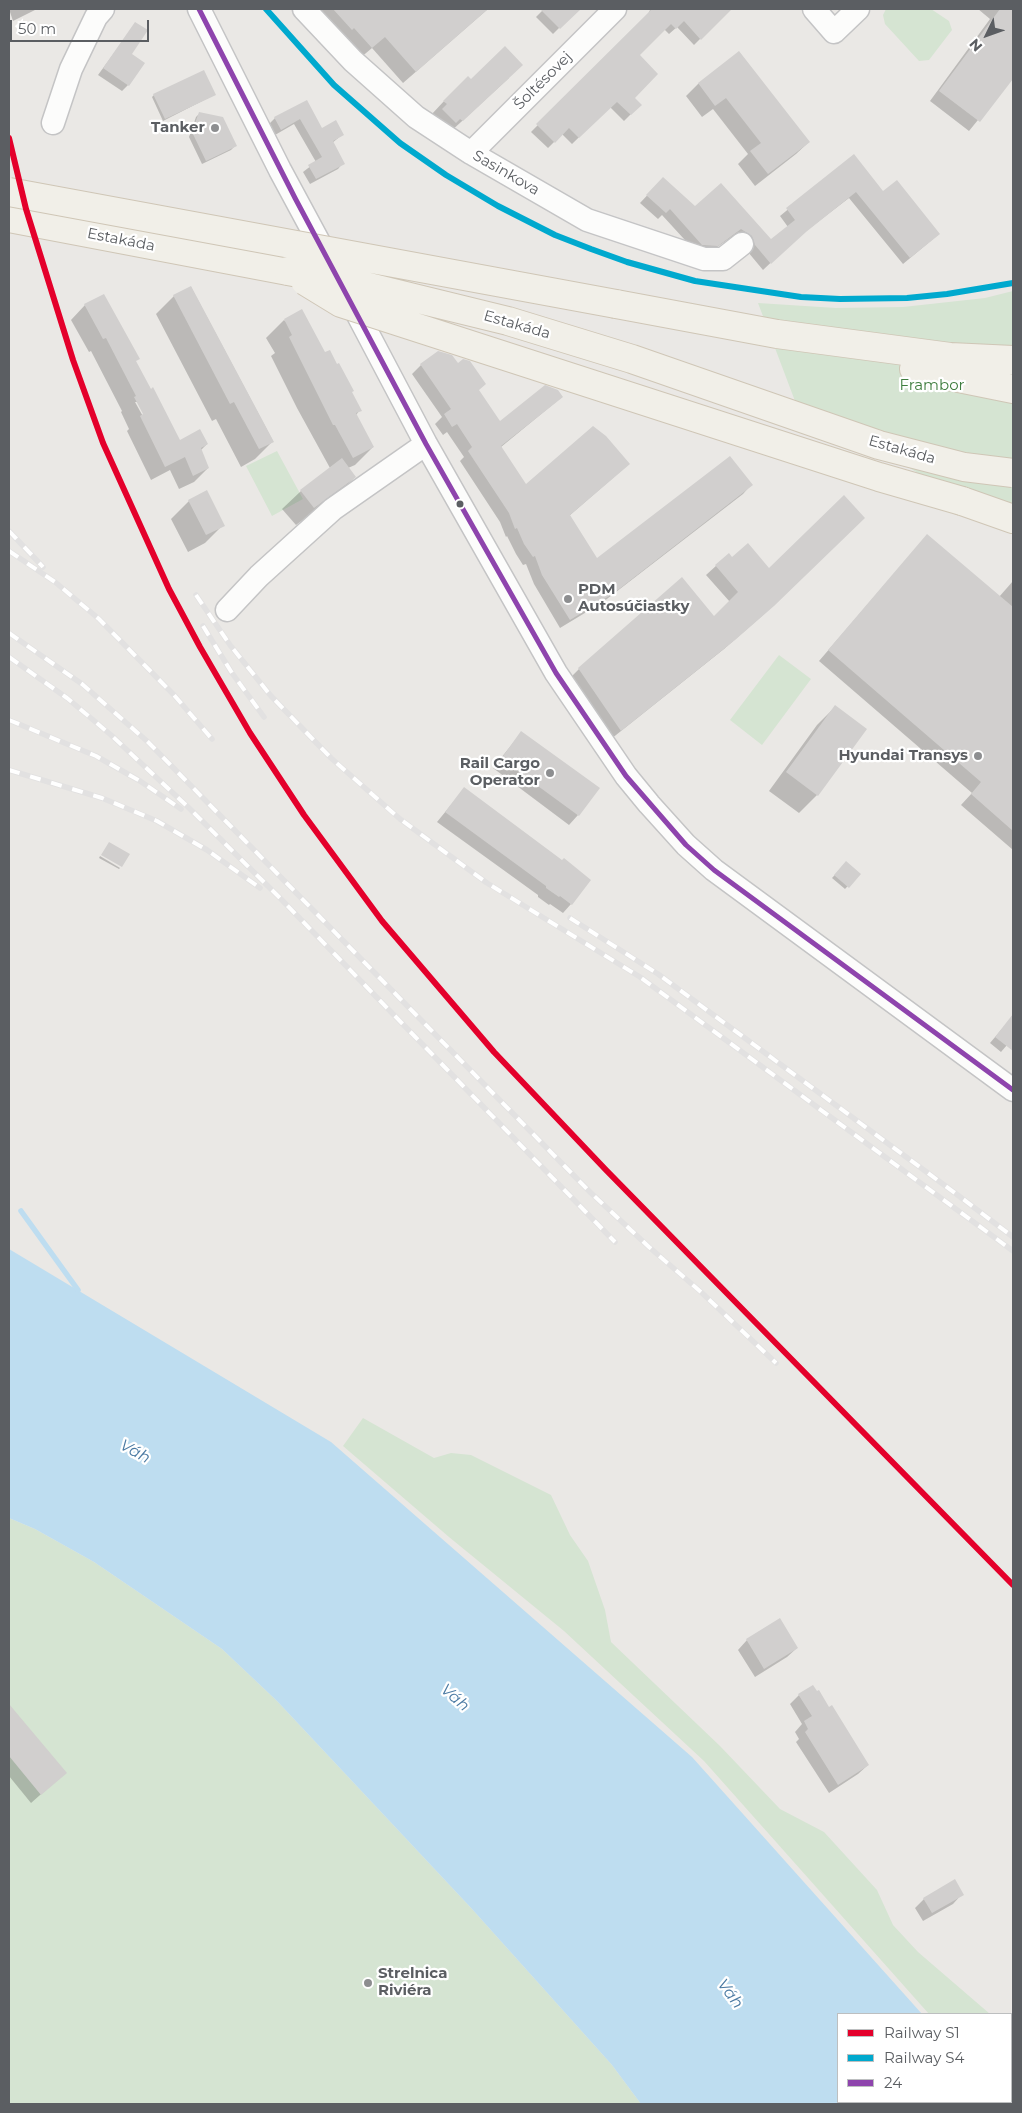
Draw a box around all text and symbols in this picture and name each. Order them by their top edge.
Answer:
scale bar [12,10,151,42]
north arrow [962,10,1012,60]
text: 50 m [18,19,56,38]
text: N [965,35,986,55]
street label: Šoltésovej [510,48,576,114]
place label: Tanker [151,119,205,137]
marker: Tanker [209,122,221,134]
street label: Sasinkova [469,147,543,199]
street label: Estakáda [86,225,156,255]
street label: Estakáda [482,307,552,343]
park label: Frambor [899,377,965,395]
street label: Estakáda [867,432,937,468]
unlabelled marker [455,499,465,509]
place label: PDM Autosúčiastky [578,581,690,616]
marker: PDM Autosúčiastky [562,593,574,605]
place label: Hyundai Transys [838,747,968,765]
marker: Hyundai Transys [972,750,984,762]
place label: Rail Cargo Operator [460,755,540,790]
marker: Rail Cargo Operator [544,767,556,779]
water label: Váh [116,1436,154,1468]
water label: Váh [437,1680,473,1716]
place label: Strelnica Riviéra [378,1965,447,2000]
water label: Váh [713,1975,747,2013]
marker: Strelnica Riviéra [362,1977,374,1989]
legend [837,2013,1012,2103]
text: Railway S1 [884,2023,960,2042]
text: Railway S4 [884,2048,965,2067]
text: 24 [884,2073,902,2092]

